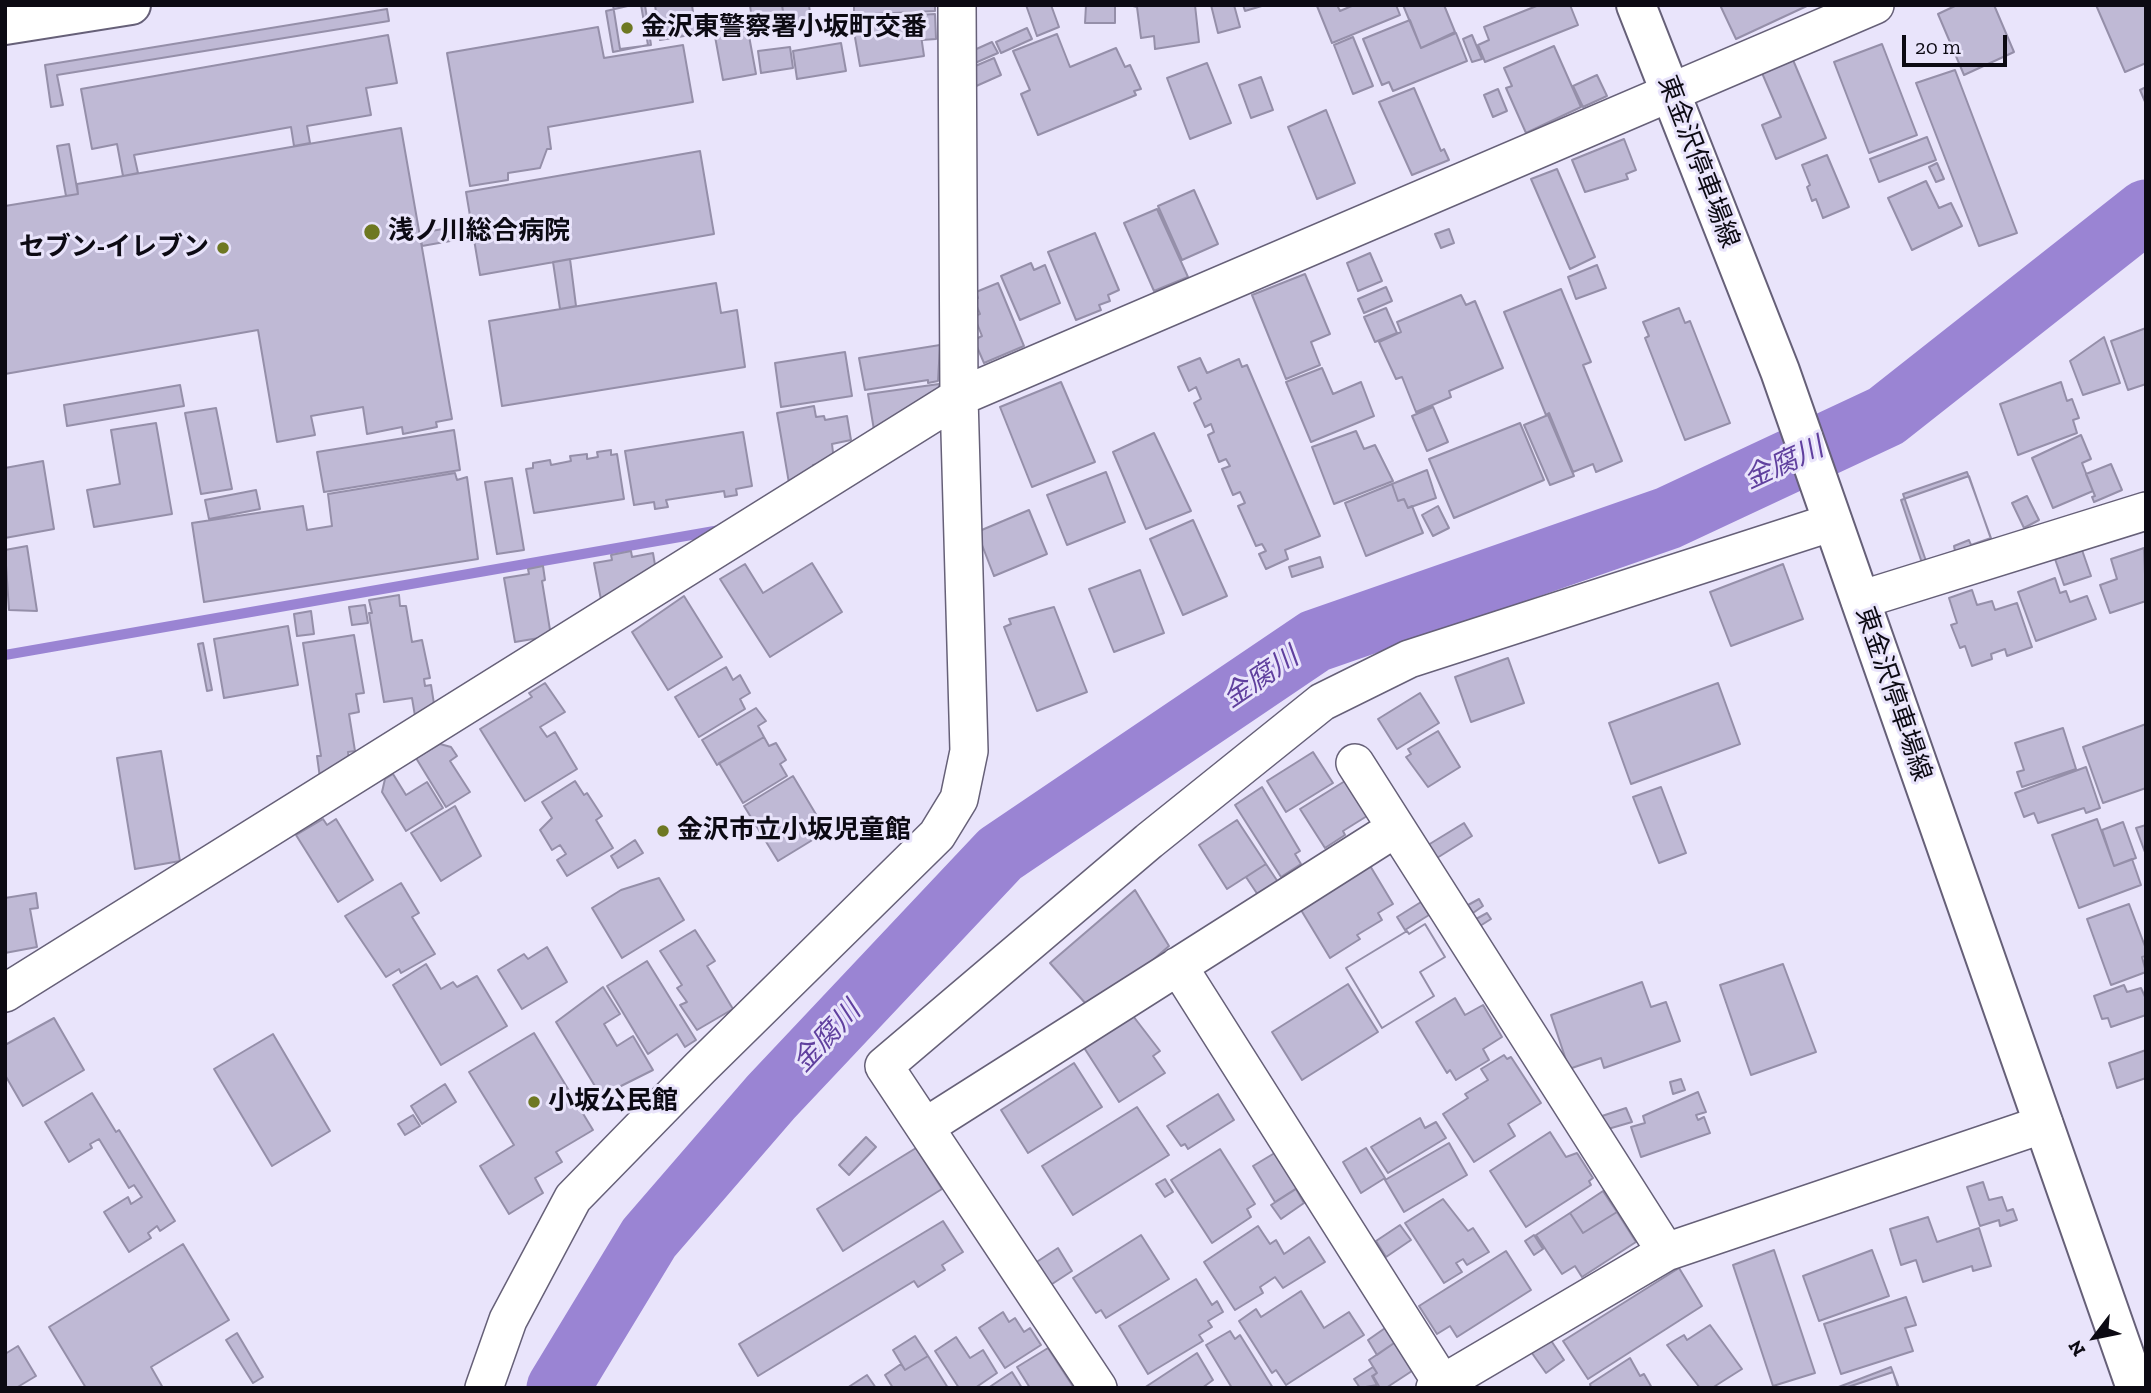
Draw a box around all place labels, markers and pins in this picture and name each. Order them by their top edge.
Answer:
place label: 金沢東警察署小坂町交番 [641,12,927,44]
marker: 金沢東警察署小坂町交番 [619,20,635,36]
place label: 浅ノ川総合病院 [388,216,570,248]
marker: 浅ノ川総合病院 [362,222,382,242]
place label: セブン-イレブン [19,232,209,264]
marker: セブン-イレブン [215,240,231,256]
place label: 金沢市立小坂児童館 [677,815,911,847]
marker: 金沢市立小坂児童館 [655,823,671,839]
place label: 小坂公民館 [548,1086,678,1118]
marker: 小坂公民館 [526,1094,542,1110]

